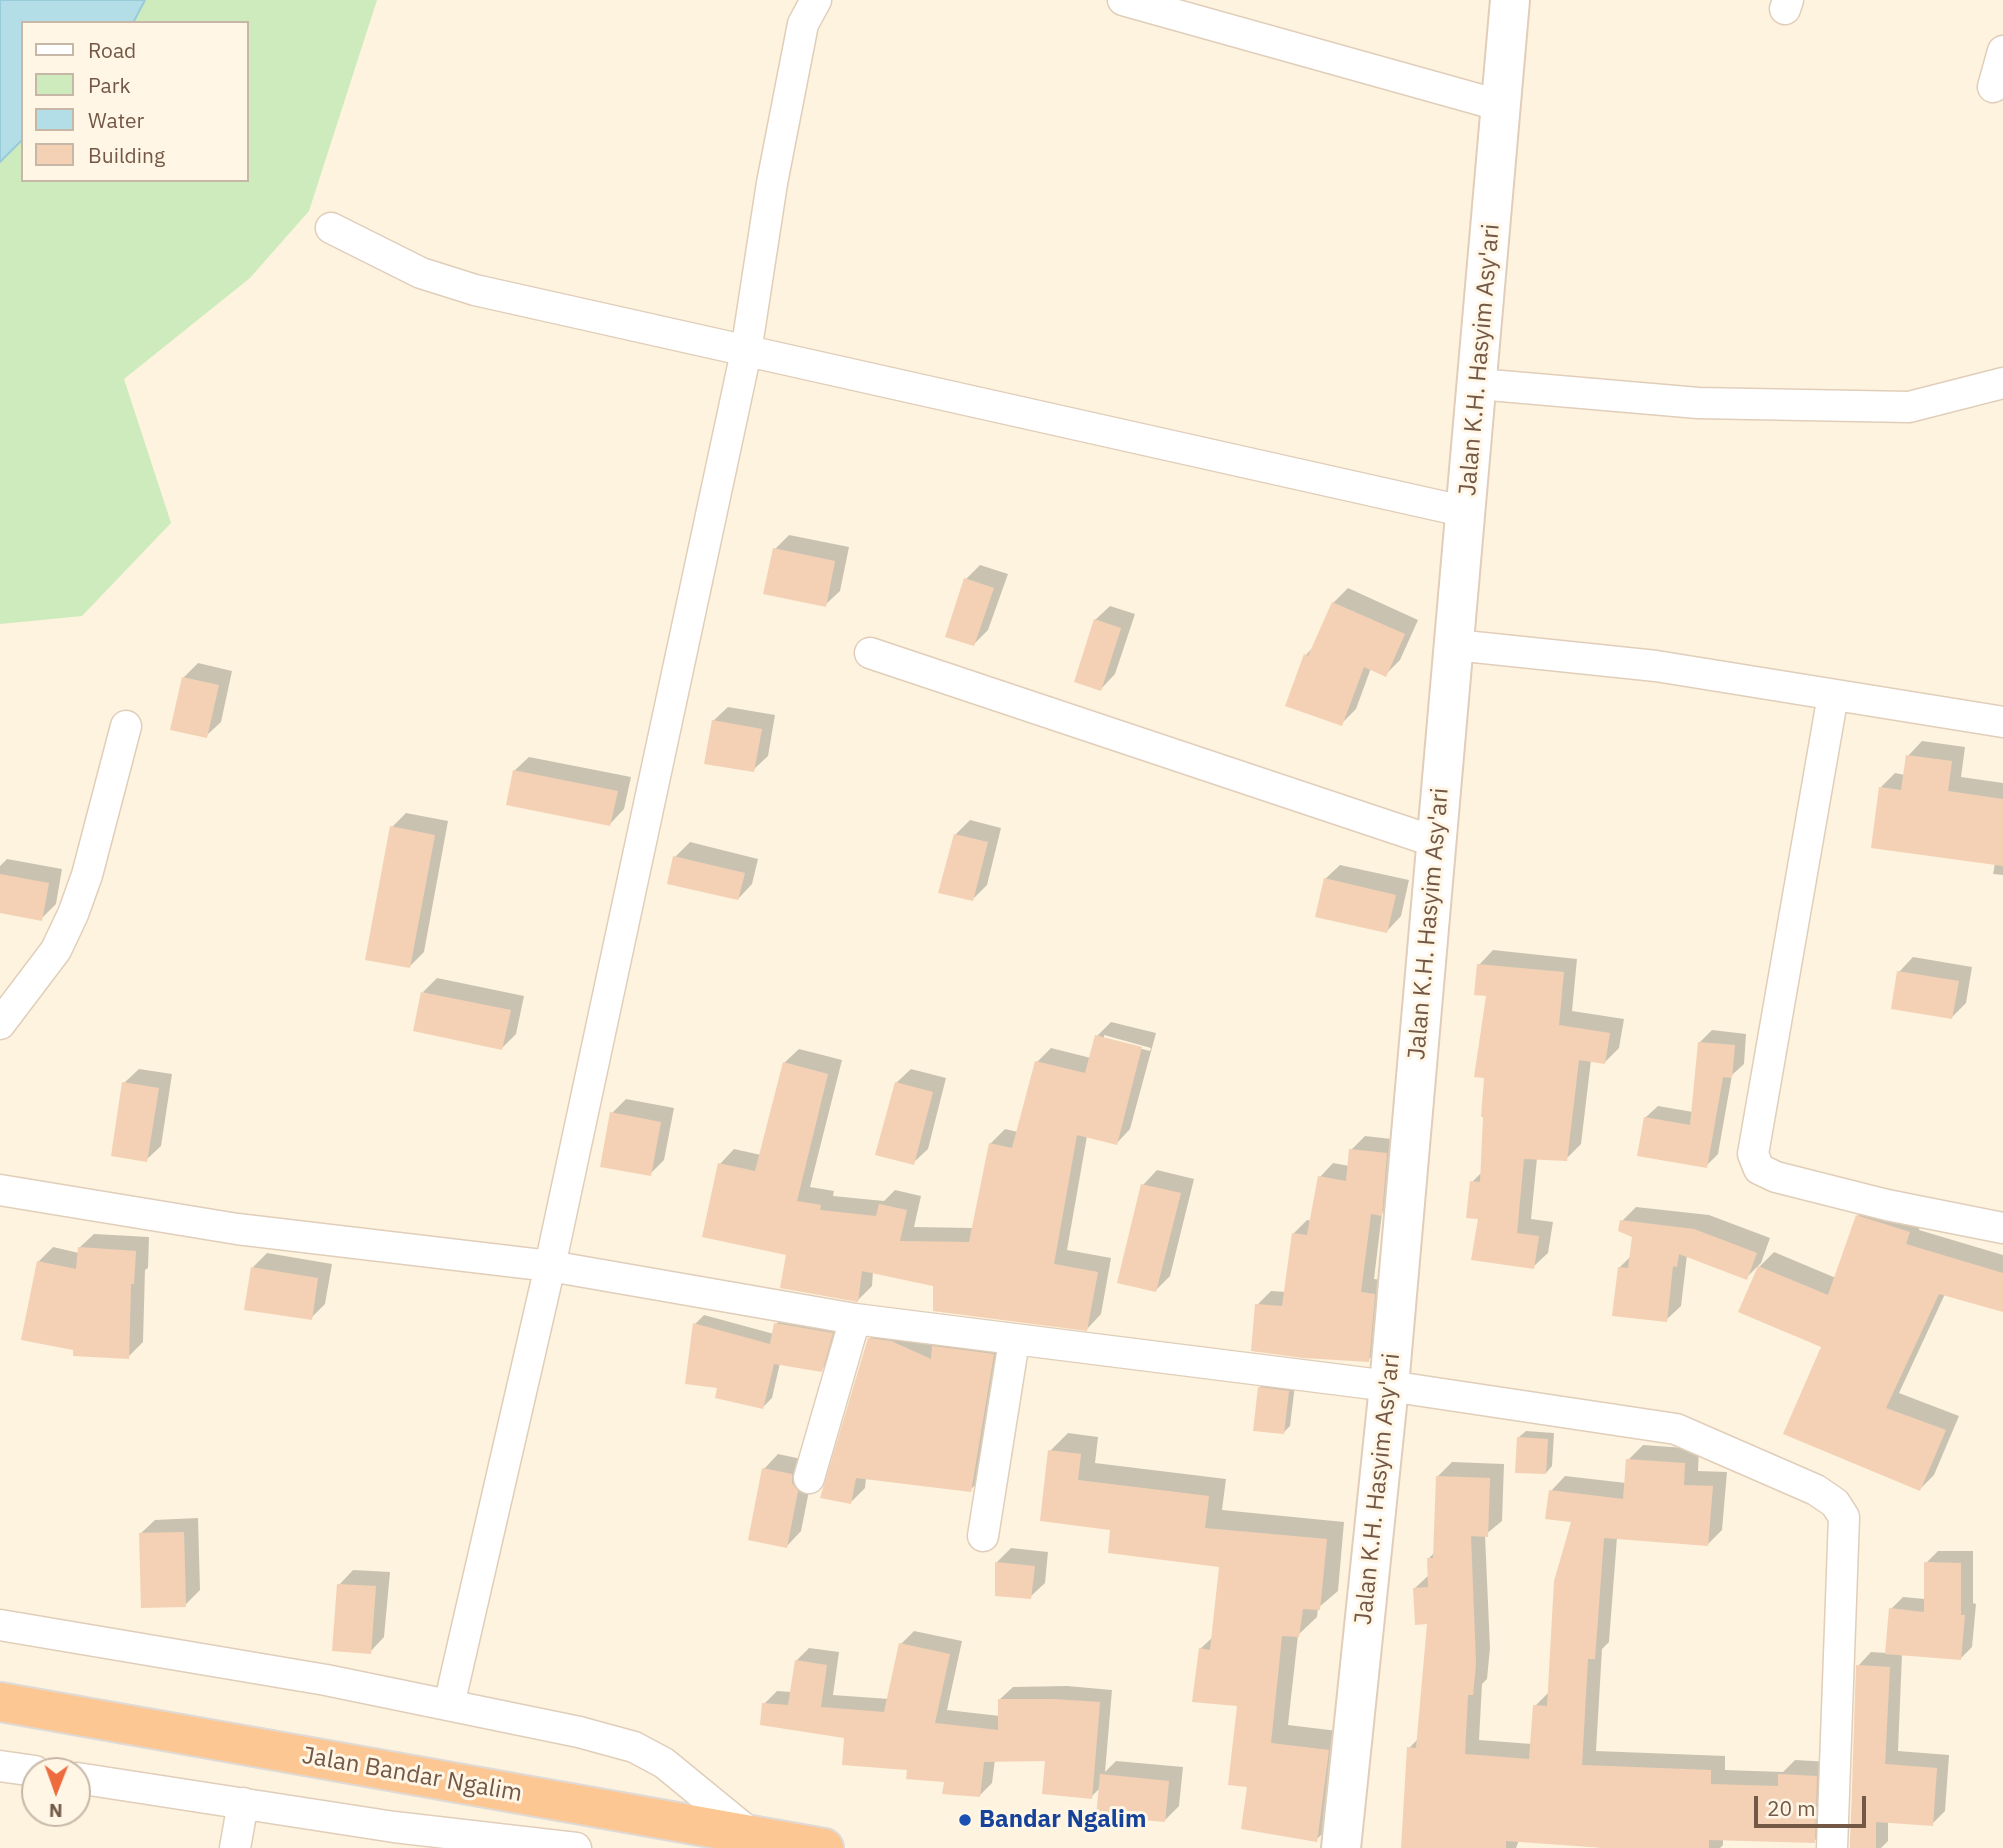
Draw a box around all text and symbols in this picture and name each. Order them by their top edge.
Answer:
legend [21,21,248,182]
text: Road [88,36,136,64]
text: Park [88,71,131,99]
text: Water [88,106,144,134]
text: Building [88,141,165,169]
street label: Jalan K.H. Hasyim Asy'ari [1454,223,1506,497]
street label: Jalan K.H. Hasyim Asy'ari [1403,787,1455,1061]
street label: Jalan K.H. Hasyim Asy'ari [1349,1352,1407,1626]
street label: Jalan Bandar Ngalim [300,1741,524,1809]
north arrow [21,1757,91,1827]
scale bar [1758,1782,1870,1826]
text: 20 m [1767,1794,1816,1822]
text: N [49,1799,63,1823]
place label: Bandar Ngalim [979,1806,1146,1834]
marker: Bandar Ngalim [957,1812,973,1828]

